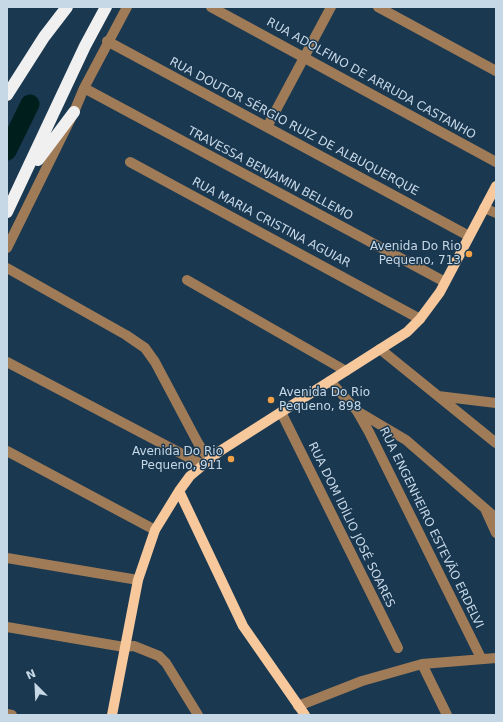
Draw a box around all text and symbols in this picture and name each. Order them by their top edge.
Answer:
street label: RUA ADOLFINO DE ARRUDA CASTANHO [264,15,478,143]
street label: RUA DOUTOR SÉRGIO RUIZ DE ALBUQUERQUE [167,55,421,199]
street label: TRAVESSA BENJAMIN BELLEMO [185,124,355,224]
street label: RUA MARIA CRISTINA AGUIAR [189,175,353,271]
place label: Avenida Do Rio Pequeno, 713 [370,240,461,268]
marker: Avenida Do Rio Pequeno, 713 [464,249,474,259]
place label: Avenida Do Rio Pequeno, 898 [279,386,370,414]
marker: Avenida Do Rio Pequeno, 898 [266,395,276,405]
street label: RUA ENGENHEIRO ESTEVÃO ERDELVI [376,425,486,631]
street label: RUA DOM IDÍLIO JOSÉ SOARES [305,440,397,610]
place label: Avenida Do Rio Pequeno, 911 [132,445,223,473]
marker: Avenida Do Rio Pequeno, 911 [226,454,236,464]
north arrow [16,666,56,706]
text: N [24,667,38,682]

